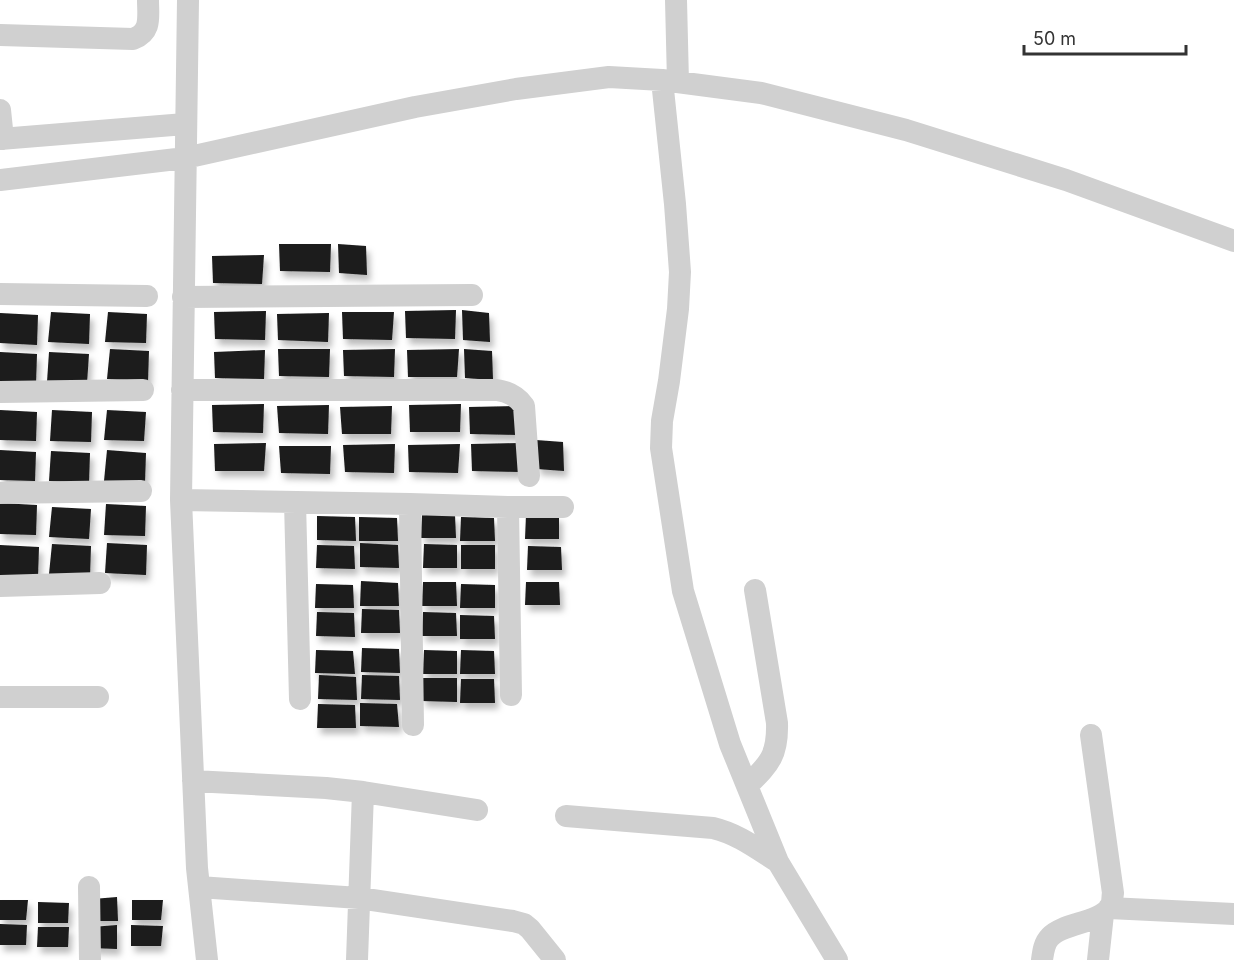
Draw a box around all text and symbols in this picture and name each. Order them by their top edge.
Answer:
scale bar [1024,18,1186,56]
text: 50 m [1033,28,1076,49]

